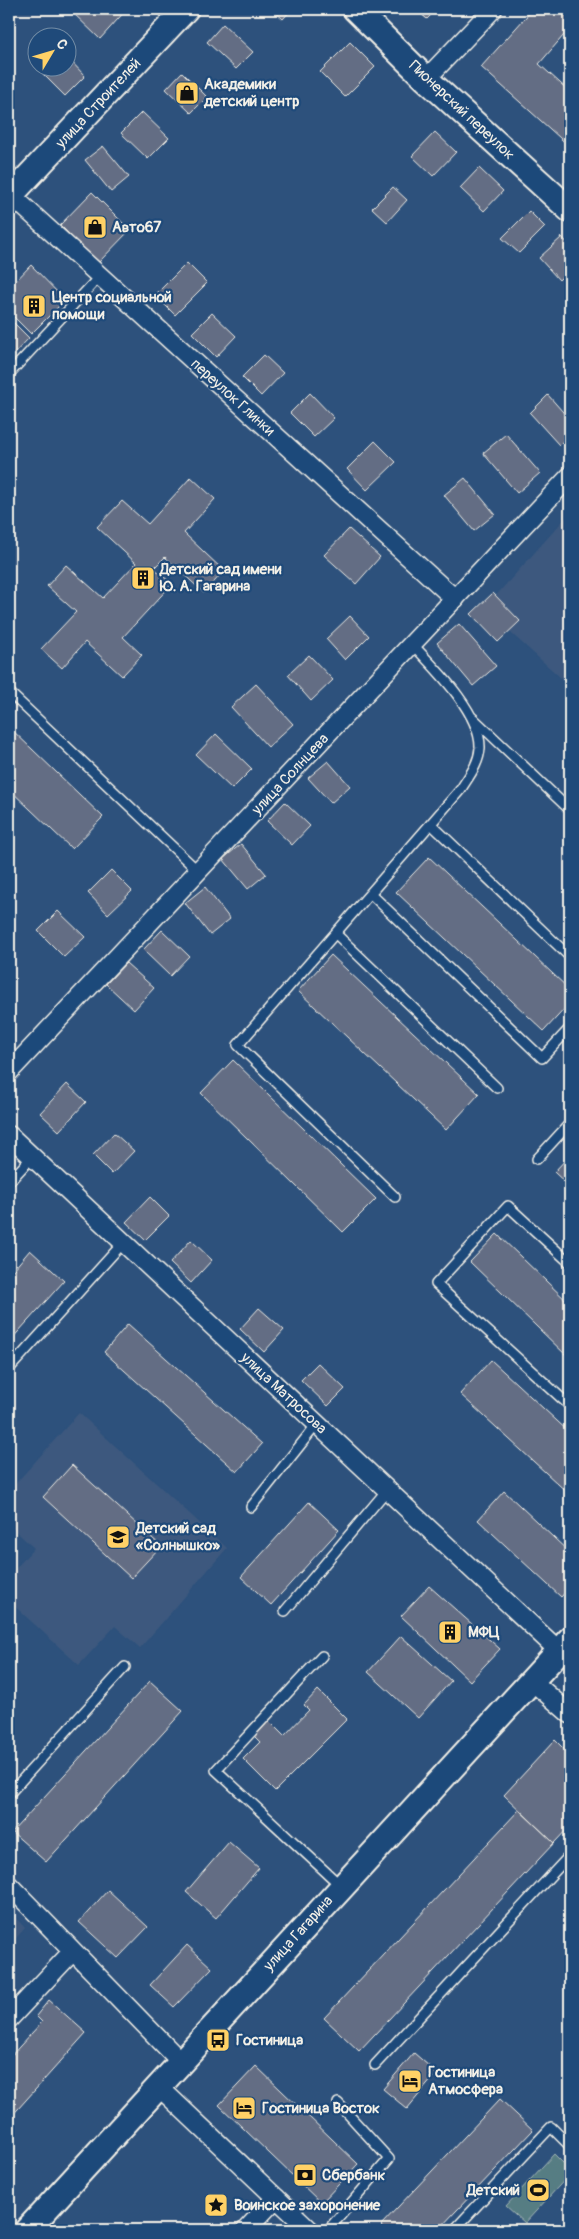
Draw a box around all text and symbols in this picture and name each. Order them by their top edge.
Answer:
north arrow [28,28,78,78]
text: С [52,36,71,53]
street label: улица Строителей [51,54,145,153]
street label: Пионерский переулок [405,56,519,164]
place label: Академики детский центр [203,75,299,111]
shop icon: Академики детский центр [174,80,200,106]
shop icon: Авто67 [82,214,108,240]
place label: Авто67 [112,218,161,237]
place label: Центр социальной помощи [52,288,172,324]
building icon: Центр социальной помощи [21,293,47,319]
street label: переулок Глинки [187,355,279,440]
place label: Детский сад имени Ю. А. Гагарина [159,560,282,596]
building icon: Детский сад имени Ю. А. Гагарина [130,565,156,591]
street label: улица Солнцева [247,730,333,820]
street label: улица Матросова [236,1348,331,1438]
place label: Детский сад «Солнышко» [135,1519,220,1555]
school or university icon: Детский сад «Солнышко» [105,1524,131,1550]
building icon: МФЦ [437,1619,463,1645]
place label: МФЦ [468,1623,500,1642]
street label: улица Гагарина [259,1892,337,1976]
bus stop icon: Гостиница [205,2027,231,2053]
place label: Гостиница [236,2031,303,2050]
place label: Гостиница Атмосфера [428,2063,503,2099]
hotel icon: Гостиница Атмосфера [397,2068,423,2094]
hotel icon: Гостиница Восток [231,2095,257,2121]
place label: Гостиница Восток [262,2099,380,2118]
bank icon: Сбербанк [292,2162,318,2188]
place label: Сбербанк [322,2166,385,2185]
sports icon: Детский [525,2177,551,2203]
place label: Детский [466,2181,520,2200]
place icon: Воинское захоронение [203,2192,229,2218]
place label: Воинское захоронение [234,2196,381,2215]

